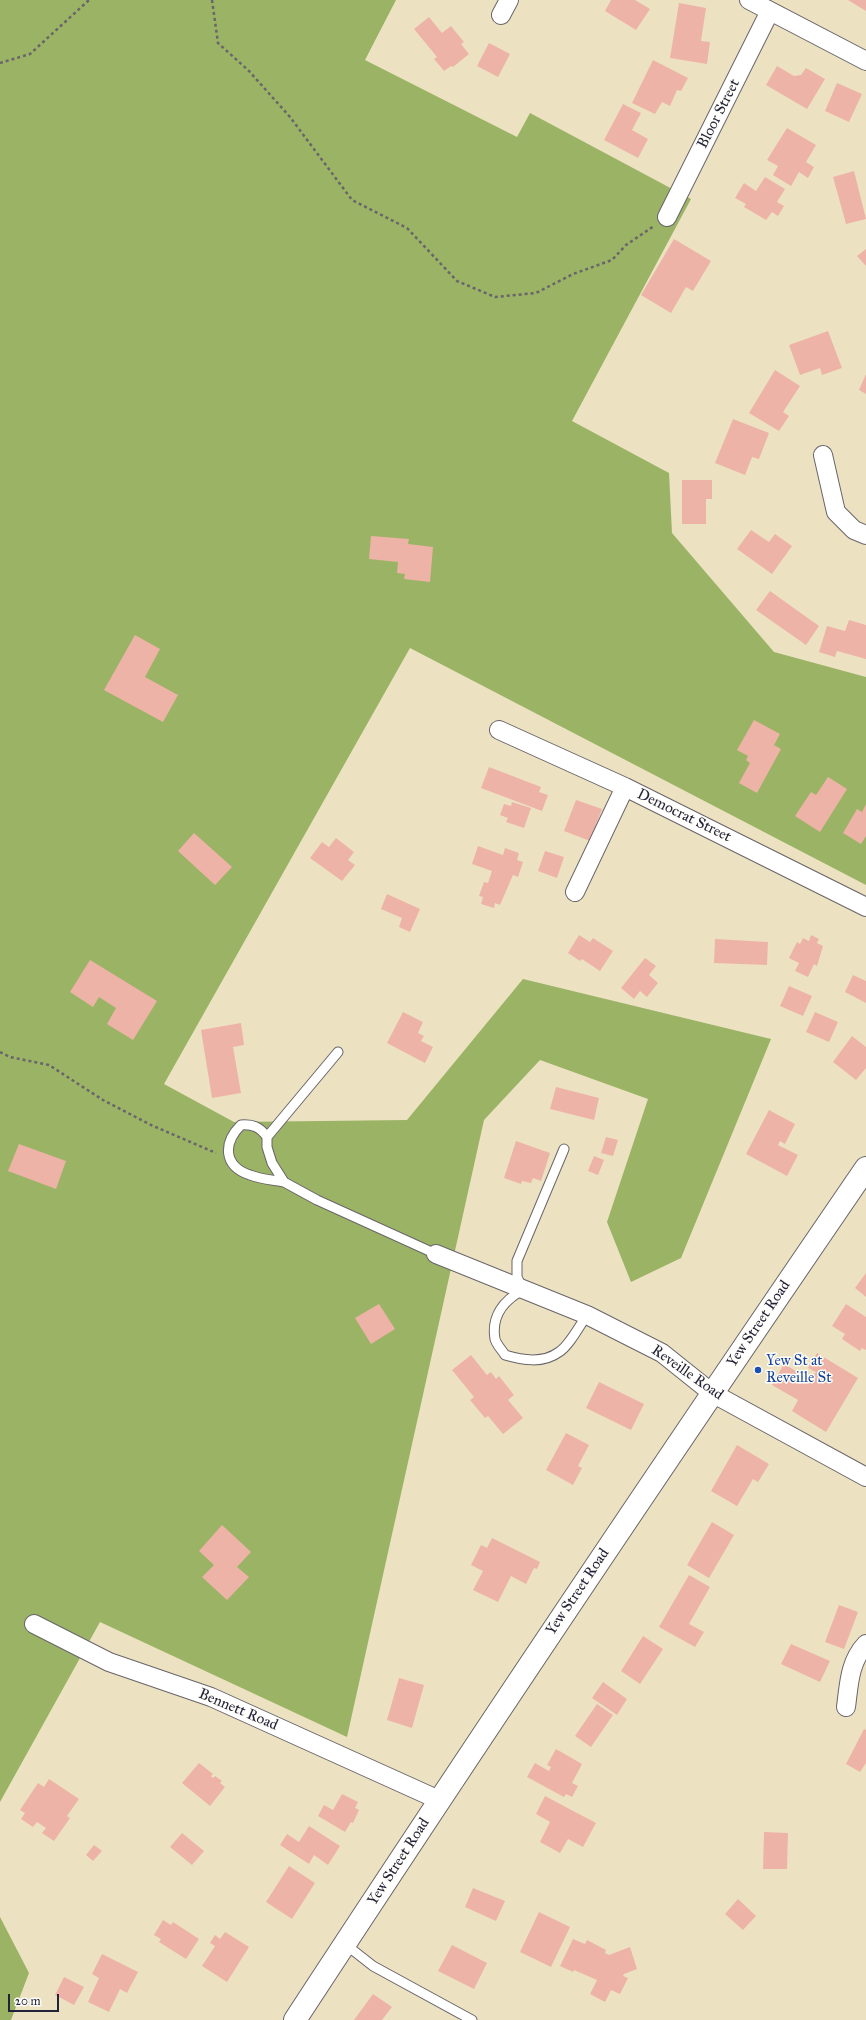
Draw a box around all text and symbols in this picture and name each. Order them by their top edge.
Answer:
street label: Bloor Street [694,76,744,152]
street label: Democrat Street [634,785,734,847]
street label: Yew Street Road [724,1277,794,1371]
street label: Reveille Road [648,1342,726,1404]
place label: Yew St at Reveille St [766,1352,832,1387]
marker: Yew St at Reveille St [753,1365,763,1375]
street label: Yew Street Road [543,1545,613,1639]
street label: Bennett Road [196,1685,280,1735]
street label: Yew Street Road [364,1815,434,1909]
scale bar [10,1986,61,2012]
text: 20 m [15,1994,41,2008]

